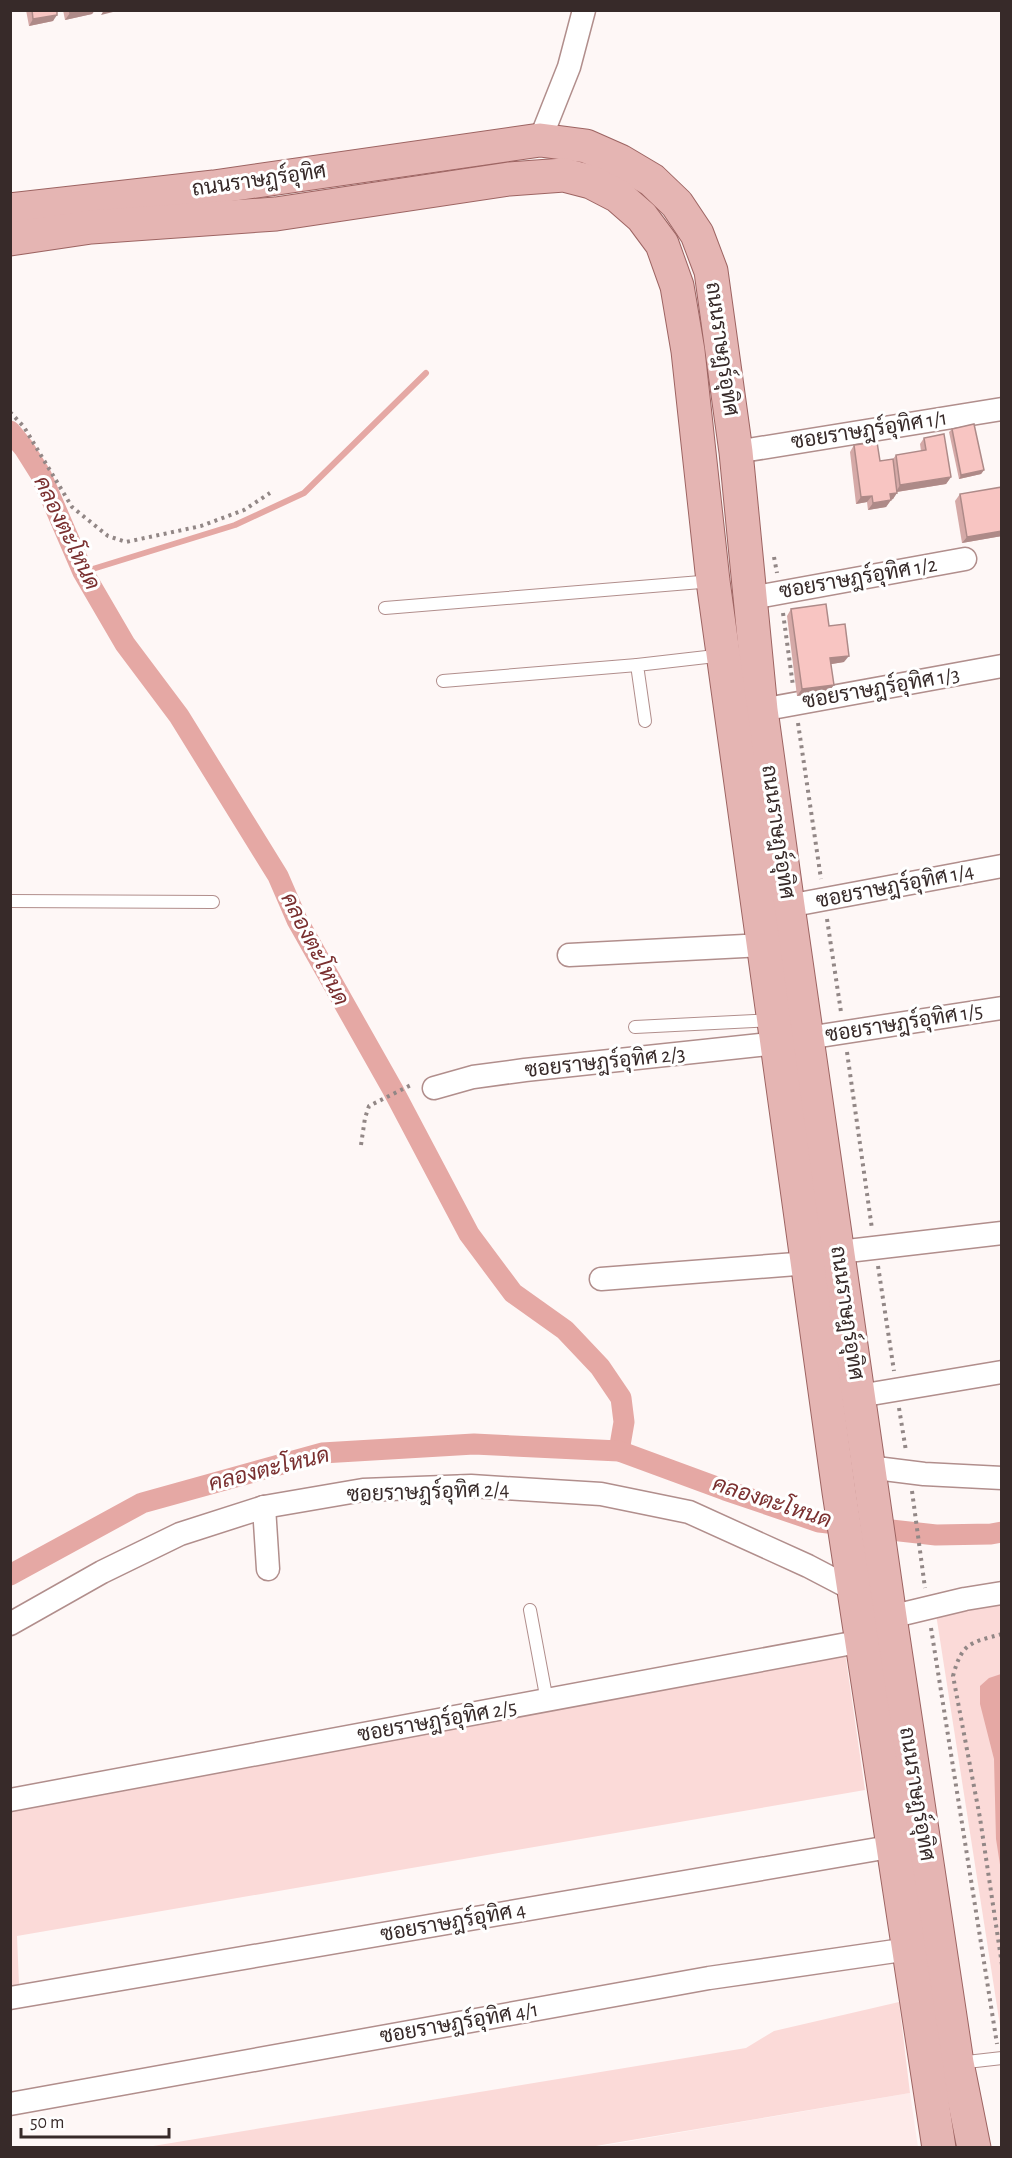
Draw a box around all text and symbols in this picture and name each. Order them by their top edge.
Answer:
street label: ถนนราษฎร์อุทิศ [190,156,328,203]
street label: ถนนราษฎร์อุทิศ [699,280,746,418]
street label: ซอยราษฎร์อุทิศ 1/1 [789,403,949,456]
water label: คลองตะโหนด [30,471,108,593]
street label: ซอยราษฎร์อุทิศ 1/2 [777,550,939,605]
street label: ซอยราษฎร์อุทิศ 1/3 [800,660,962,715]
street label: ถนนราษฎร์อุทิศ [755,763,802,901]
street label: ซอยราษฎร์อุทิศ 1/4 [813,856,976,915]
water label: คลองตะโหนด [277,887,356,1009]
street label: ซอยราษฎร์อุทิศ 1/5 [823,996,985,1049]
street label: ซอยราษฎร์อุทิศ 2/3 [523,1039,687,1084]
street label: ถนนราษฎร์อุทิศ [824,1244,871,1382]
water label: คลองตะโหนด [206,1440,332,1495]
water label: คลองตะโหนด [710,1469,835,1532]
street label: ซอยราษฎร์อุทิศ 2/4 [346,1475,510,1508]
street label: ซอยราษฎร์อุทิศ 2/5 [355,1693,519,1748]
street label: ถนนราษฎร์อุทิศ [893,1725,942,1863]
street label: ซอยราษฎร์อุทิศ 4 [378,1895,528,1948]
street label: ซอยราษฎร์อุทิศ 4/1 [377,1995,540,2050]
scale bar [21,2101,170,2139]
text: 50 m [30,2114,64,2132]

